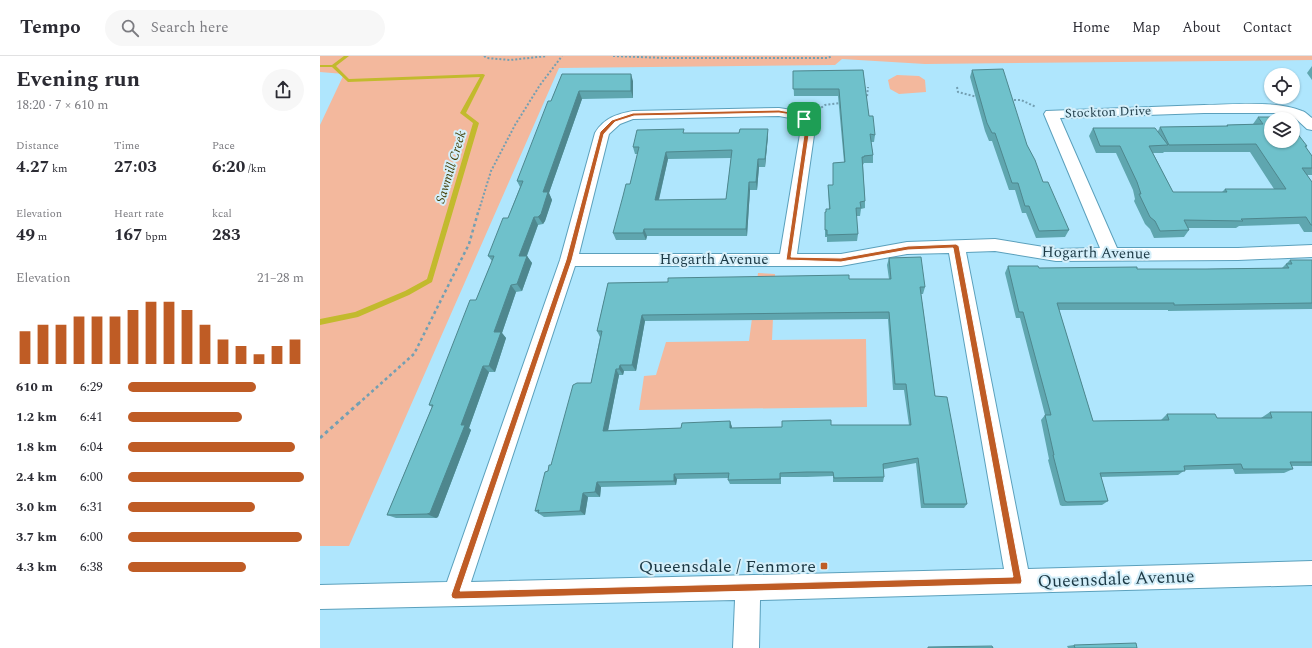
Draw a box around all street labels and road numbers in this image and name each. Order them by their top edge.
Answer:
street label: Stockton Drive [1065,101,1151,123]
street label: Hogarth Avenue [1041,241,1151,265]
street label: Hogarth Avenue [660,248,768,271]
street label: Queensdale Avenue [1037,563,1195,595]

